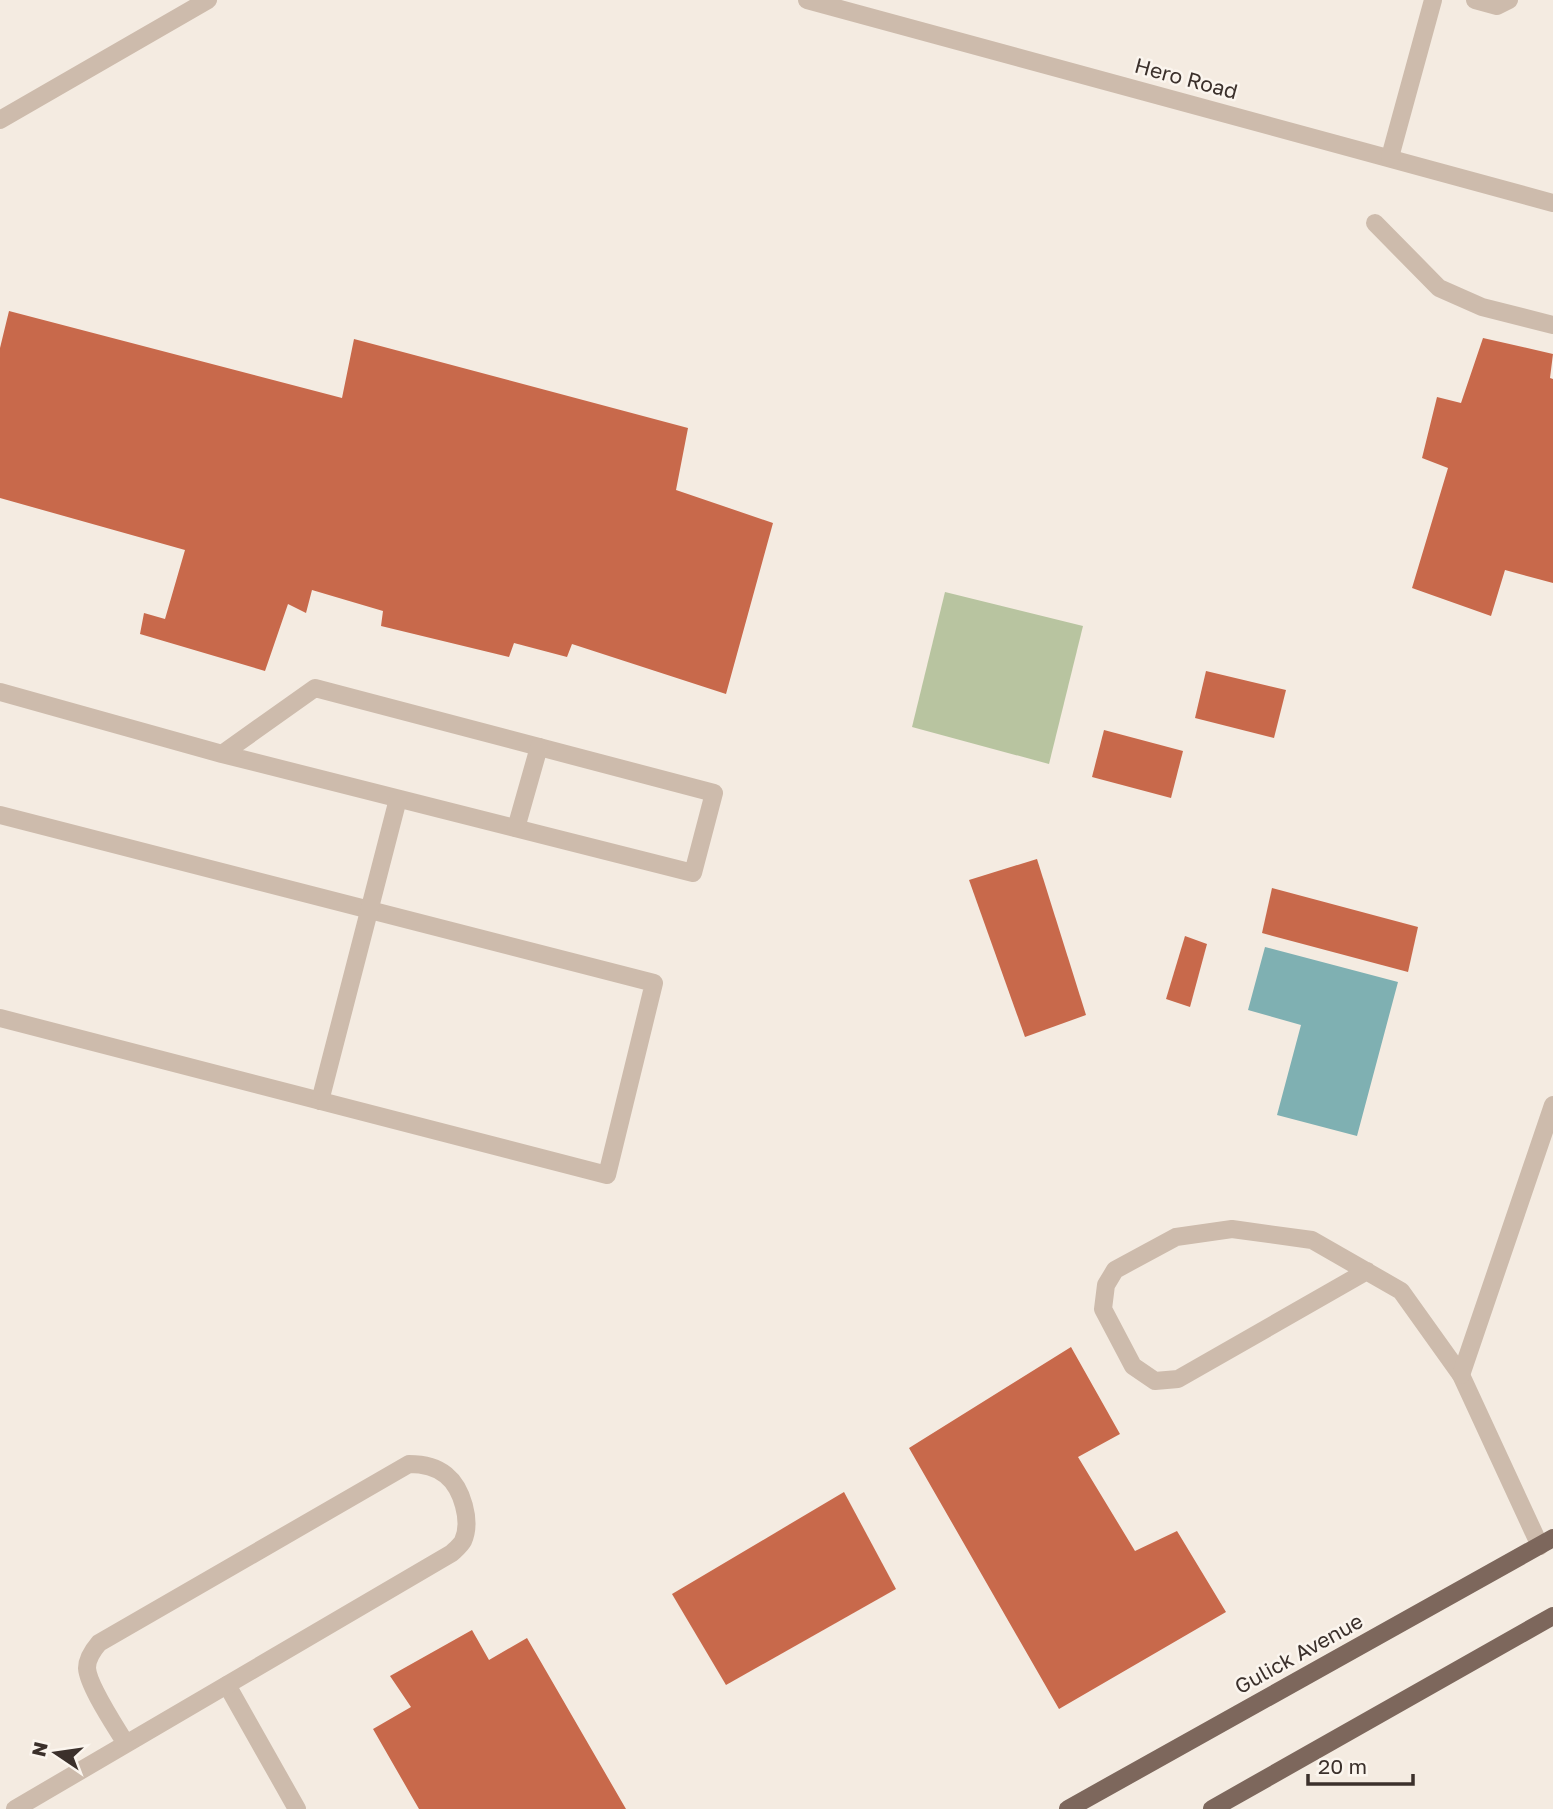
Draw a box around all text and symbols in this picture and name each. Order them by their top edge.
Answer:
street label: Hero Road [1132,52,1241,104]
street label: Gulick Avenue [1230,1607,1367,1699]
north arrow [21,1718,91,1788]
text: N [26,1739,52,1759]
scale bar [1308,1742,1413,1786]
text: 20 m [1318,1753,1367,1779]

